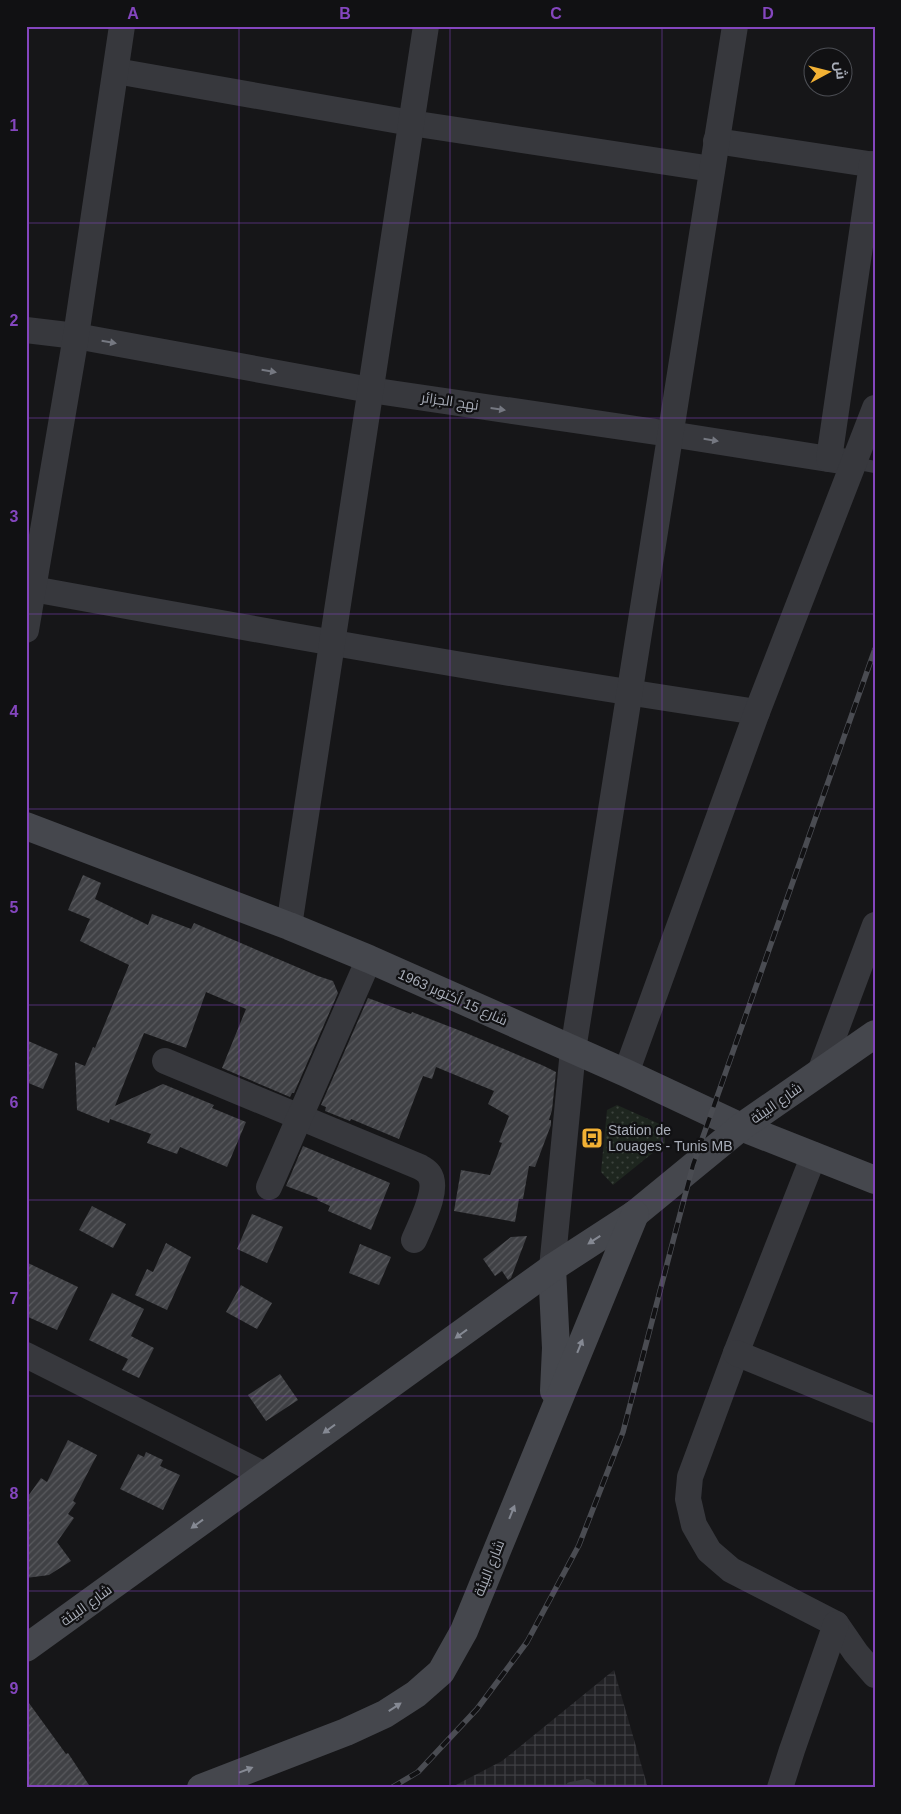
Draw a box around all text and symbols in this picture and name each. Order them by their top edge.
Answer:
text: A [127,5,139,22]
text: B [339,5,351,22]
text: C [550,5,562,22]
text: D [762,5,774,22]
north arrow [804,48,854,98]
text: ش [831,61,850,80]
text: 1 [10,117,19,134]
text: 2 [10,312,19,329]
one-way arrow [101,338,117,346]
one-way arrow [261,368,277,376]
street label: نهج الجزائر [419,389,480,414]
one-way arrow [491,405,507,413]
one-way arrow [703,437,719,445]
text: 3 [10,508,19,525]
text: 4 [10,703,19,720]
text: 5 [10,899,19,916]
street label: شارع 15 أكتوبر 1963 [395,965,511,1029]
street label: شارع البيئة [747,1080,805,1127]
text: 6 [10,1094,19,1111]
place label: Station de Louages - Tunis MB [608,1122,733,1154]
bus stop icon: Station de Louages - Tunis MB [580,1126,604,1150]
one-way arrow [587,1236,601,1245]
text: 7 [10,1290,19,1307]
one-way arrow [454,1329,468,1339]
one-way arrow [576,1338,584,1353]
one-way arrow [322,1424,336,1434]
text: 8 [10,1485,19,1502]
one-way arrow [509,1505,516,1520]
one-way arrow [191,1519,204,1529]
street label: شارع البيئة [471,1538,508,1599]
street label: شارع البيئة [57,1581,115,1630]
text: 9 [10,1680,19,1697]
one-way arrow [389,1702,402,1712]
one-way arrow [239,1766,254,1774]

